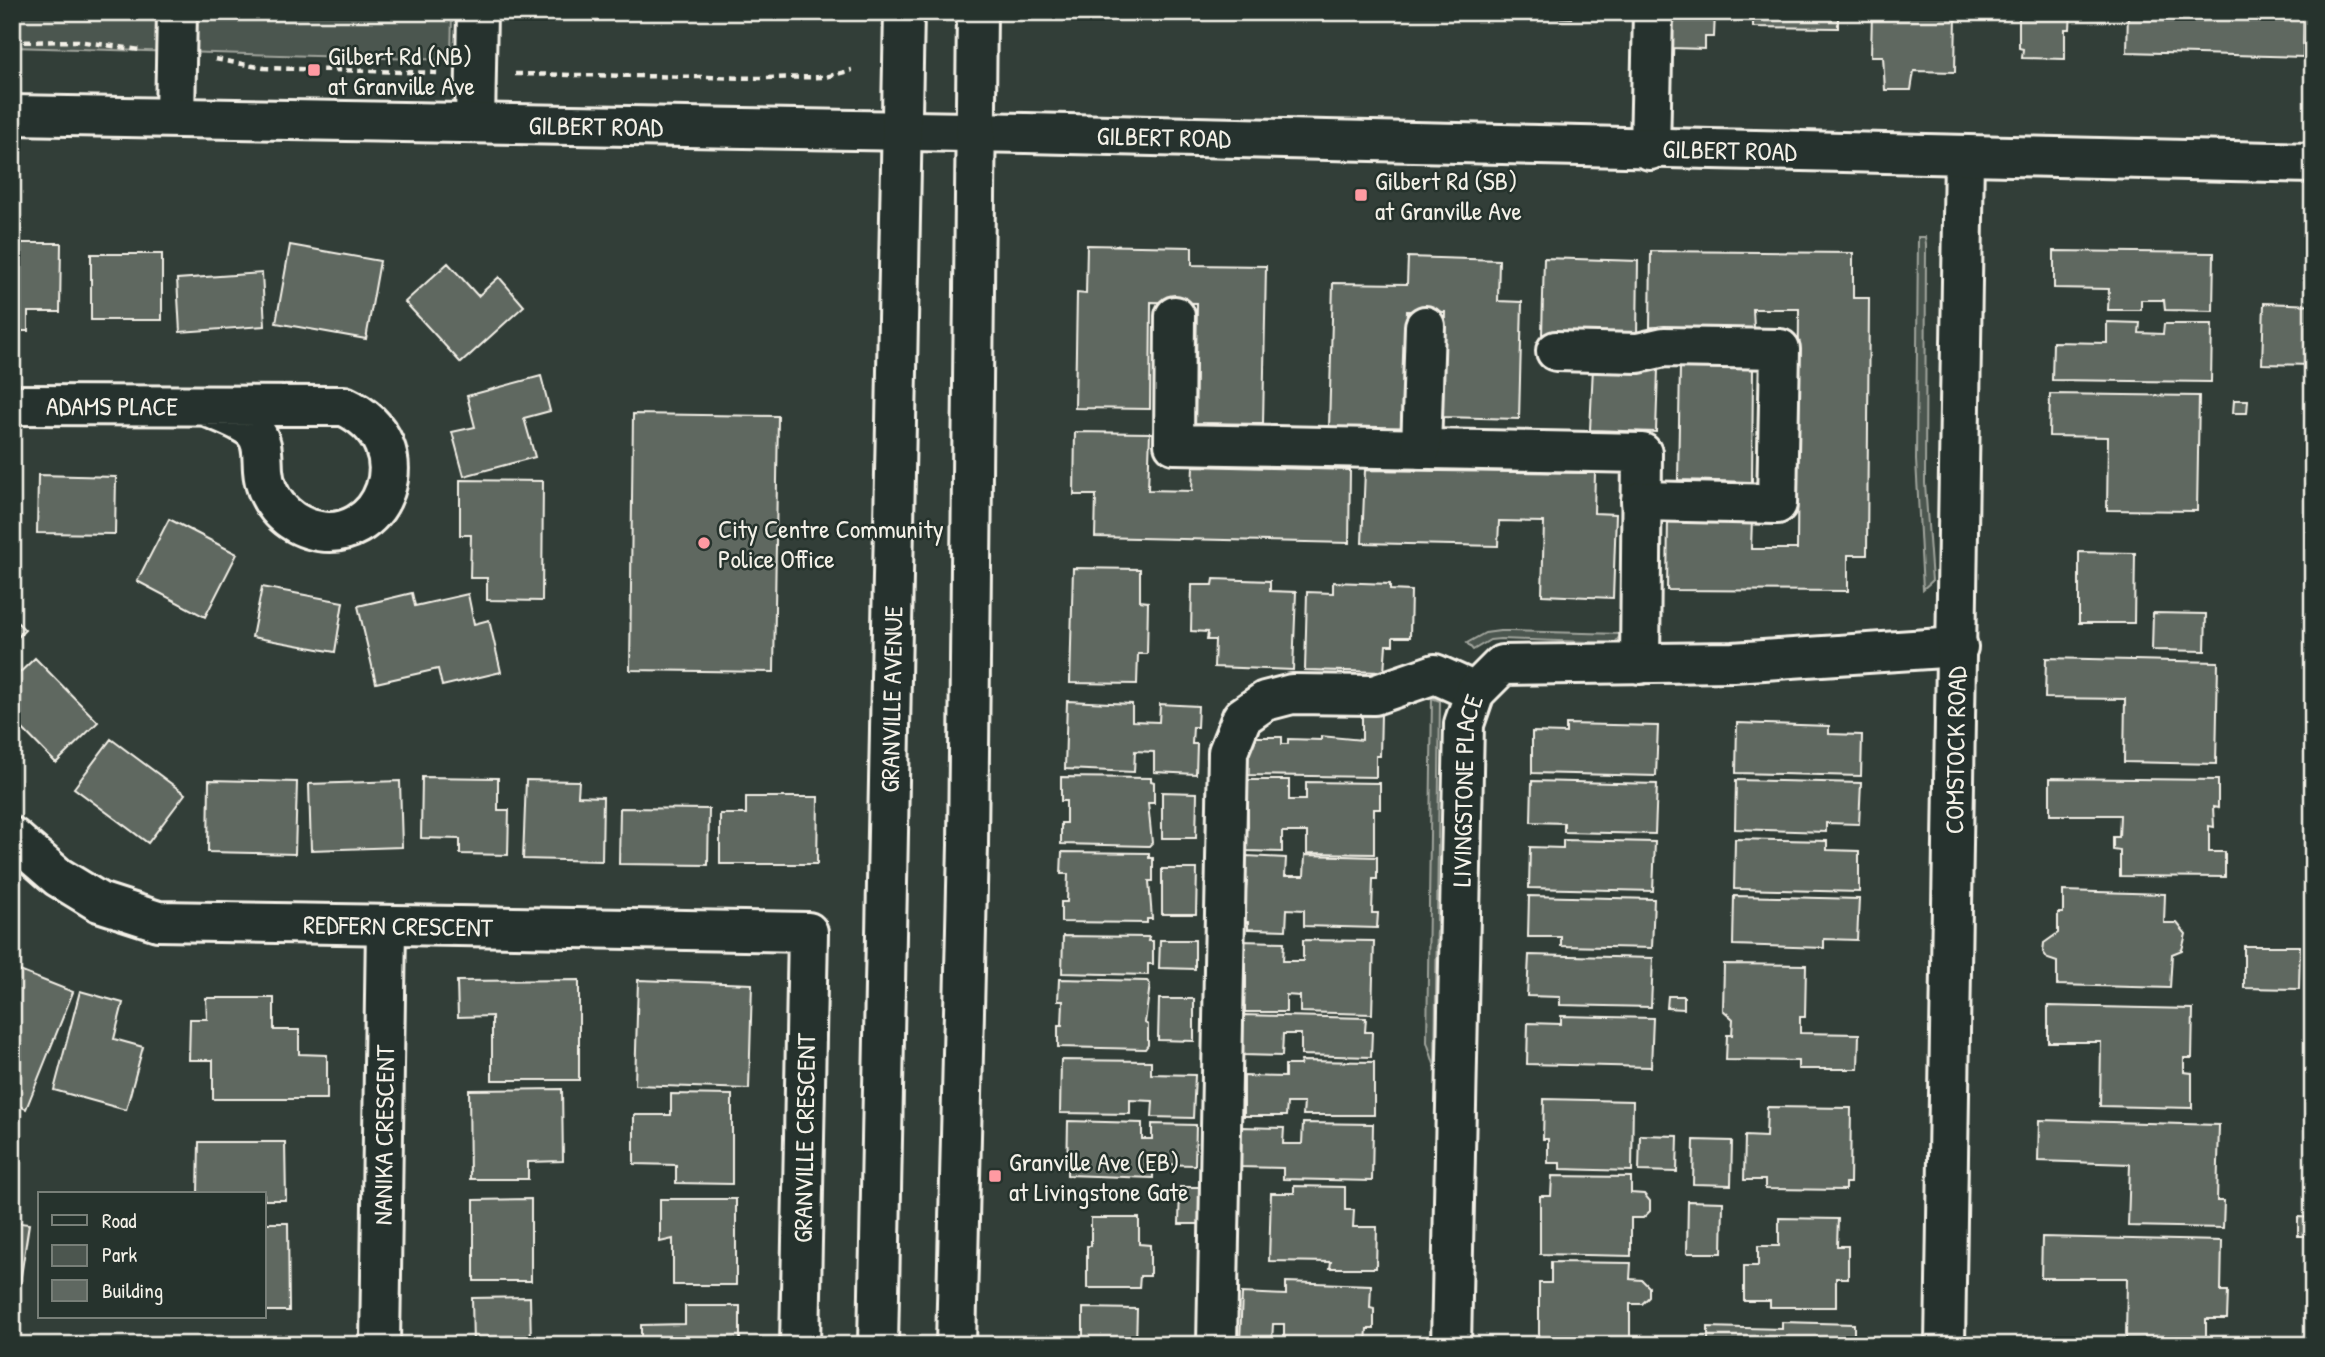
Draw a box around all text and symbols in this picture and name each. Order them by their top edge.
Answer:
place label: Gilbert Rd (NB) at Granville Ave [328,38,475,103]
marker: Gilbert Rd (NB) at Granville Ave [306,62,322,78]
street label: GILBERT ROAD [528,107,664,144]
street label: GILBERT ROAD [1096,117,1232,155]
street label: GILBERT ROAD [1662,130,1798,168]
place label: Gilbert Rd (SB) at Granville Ave [1375,163,1522,228]
marker: Gilbert Rd (SB) at Granville Ave [1353,187,1369,203]
street label: ADAMS PLACE [46,388,178,423]
place label: City Centre Community Police Office [718,511,944,576]
marker: City Centre Community Police Office [696,535,712,551]
street label: GRANVILLE AVENUE [871,605,910,793]
street label: COMSTOCK ROAD [1936,665,1973,834]
street label: LIVINGSTONE PLACE [1443,689,1491,887]
street label: REDFERN CRESCENT [303,906,494,944]
street label: GRANVILLE CRESCENT [785,1032,823,1243]
street label: NANIKA CRESCENT [364,1044,402,1225]
place label: Granville Ave (EB) at Livingstone Gate [1009,1144,1189,1209]
marker: Granville Ave (EB) at Livingstone Gate [987,1168,1003,1184]
legend [38,1192,266,1318]
text: Road [102,1206,136,1235]
text: Park [102,1240,137,1269]
text: Building [102,1276,163,1305]

